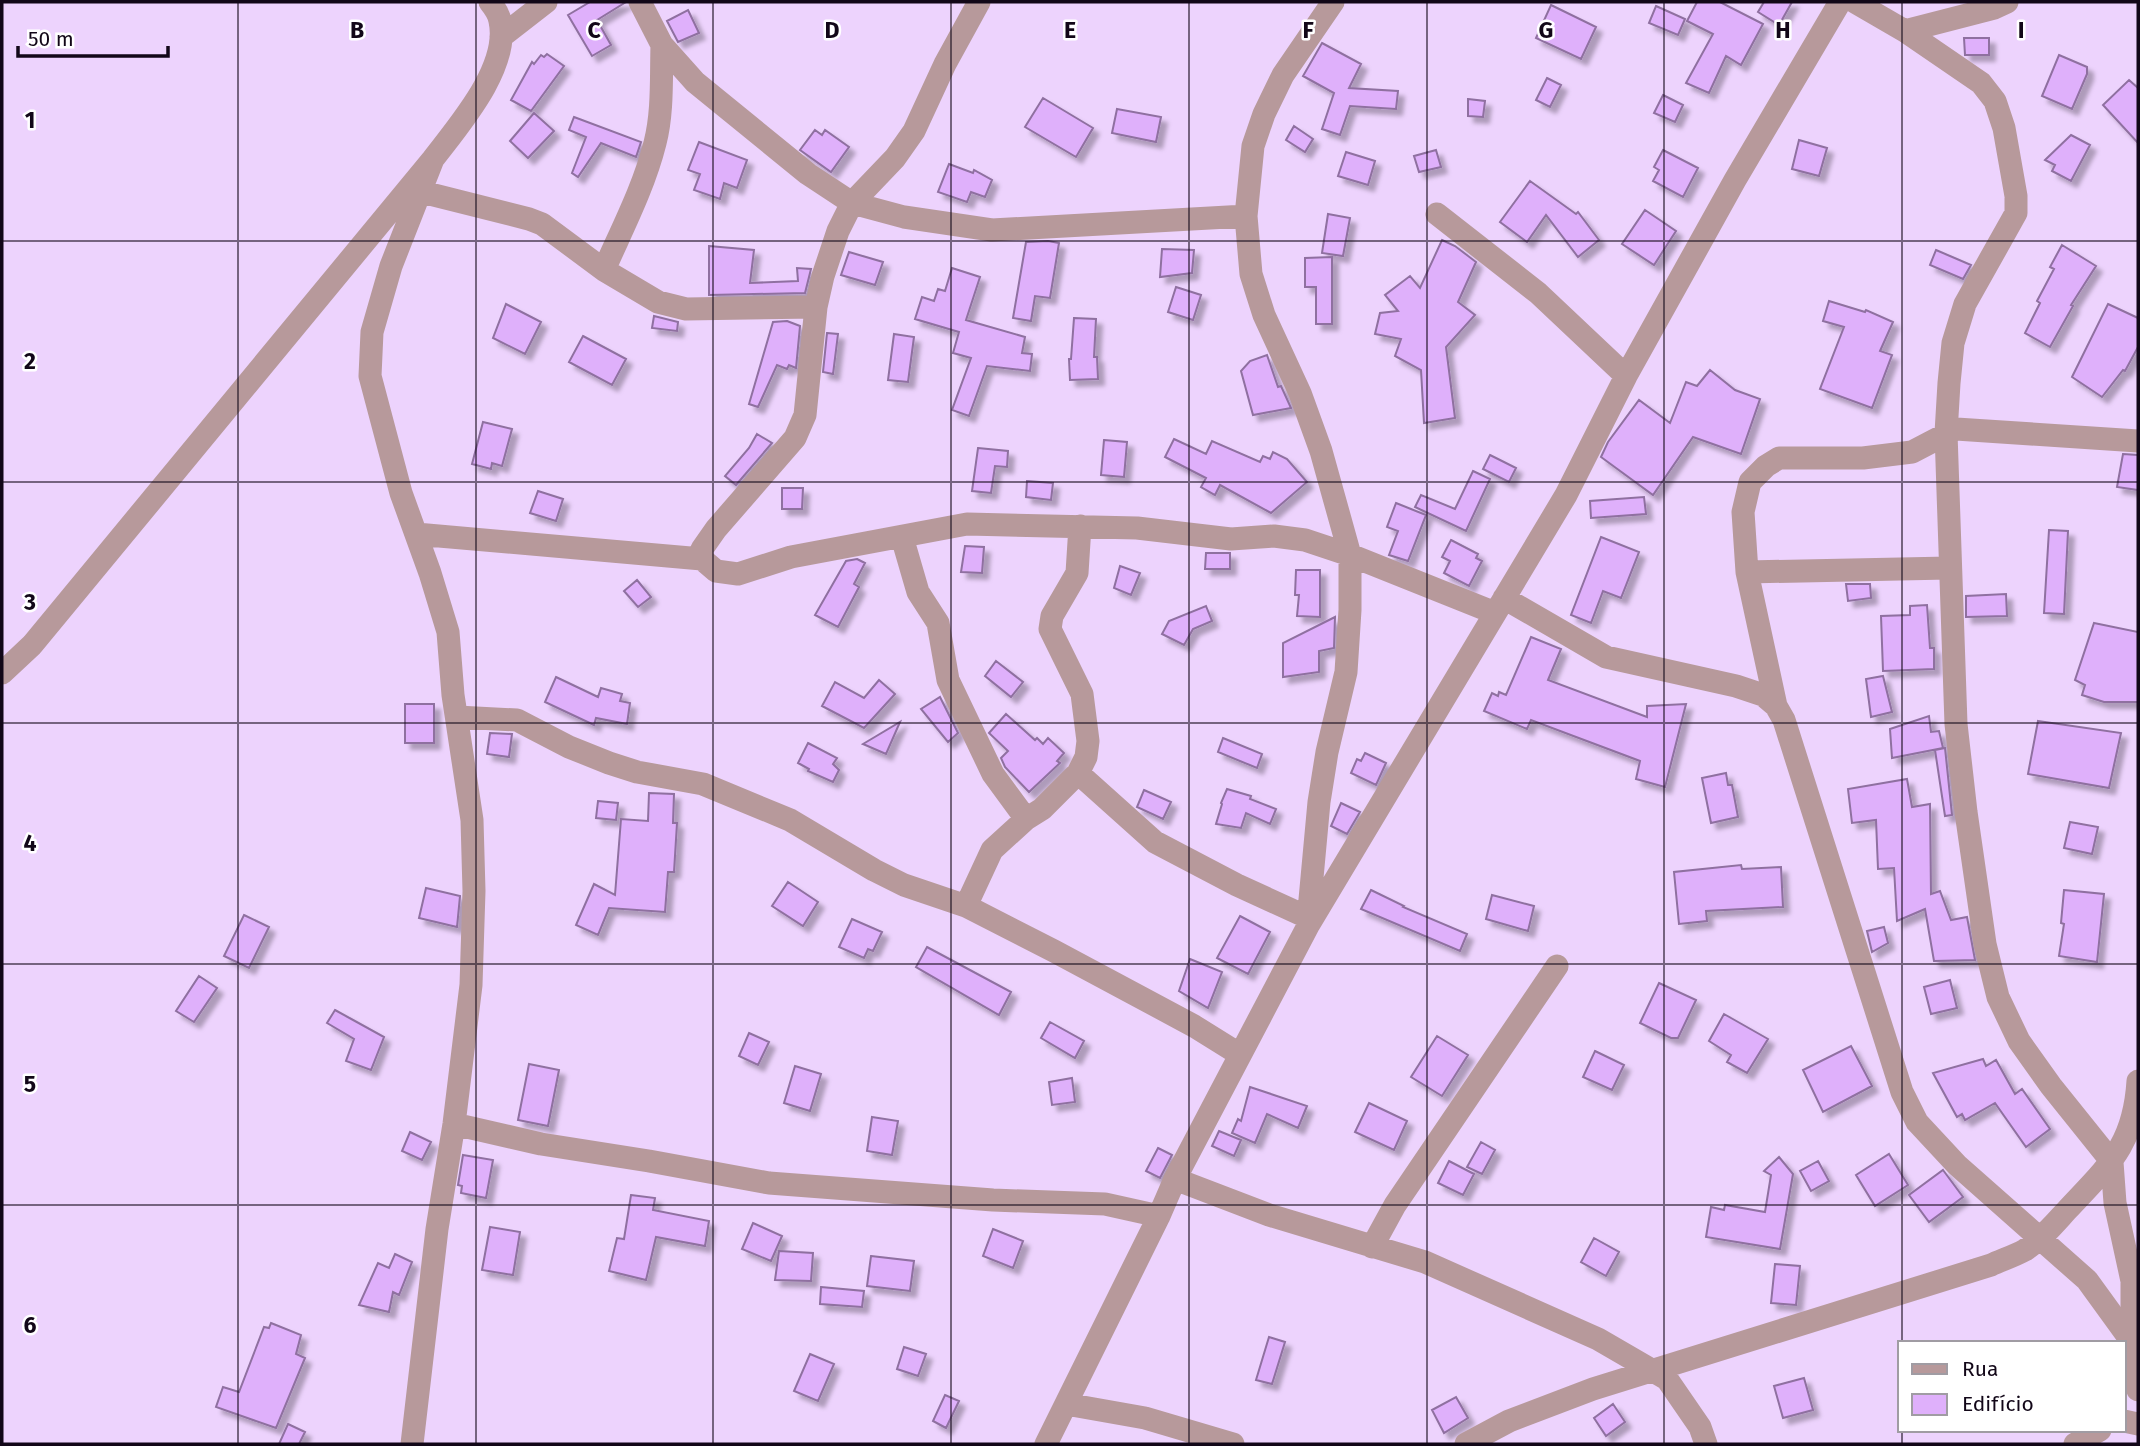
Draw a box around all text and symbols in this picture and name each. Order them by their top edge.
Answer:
scale bar [18,14,168,58]
text: B [350,16,364,44]
text: C [587,16,601,44]
text: D [825,16,840,44]
text: E [1064,16,1076,44]
text: F [1302,16,1314,44]
text: G [1539,16,1553,44]
text: H [1775,16,1791,44]
text: I [2018,16,2024,44]
text: 50 m [28,26,74,52]
text: 1 [25,106,35,134]
text: 2 [24,347,36,375]
text: 3 [23,588,36,616]
text: 4 [24,829,37,857]
text: 5 [24,1070,36,1098]
text: 6 [24,1311,37,1339]
legend [1898,1341,2126,1432]
text: Rua [1962,1356,1998,1382]
text: Edifício [1962,1391,2034,1417]

